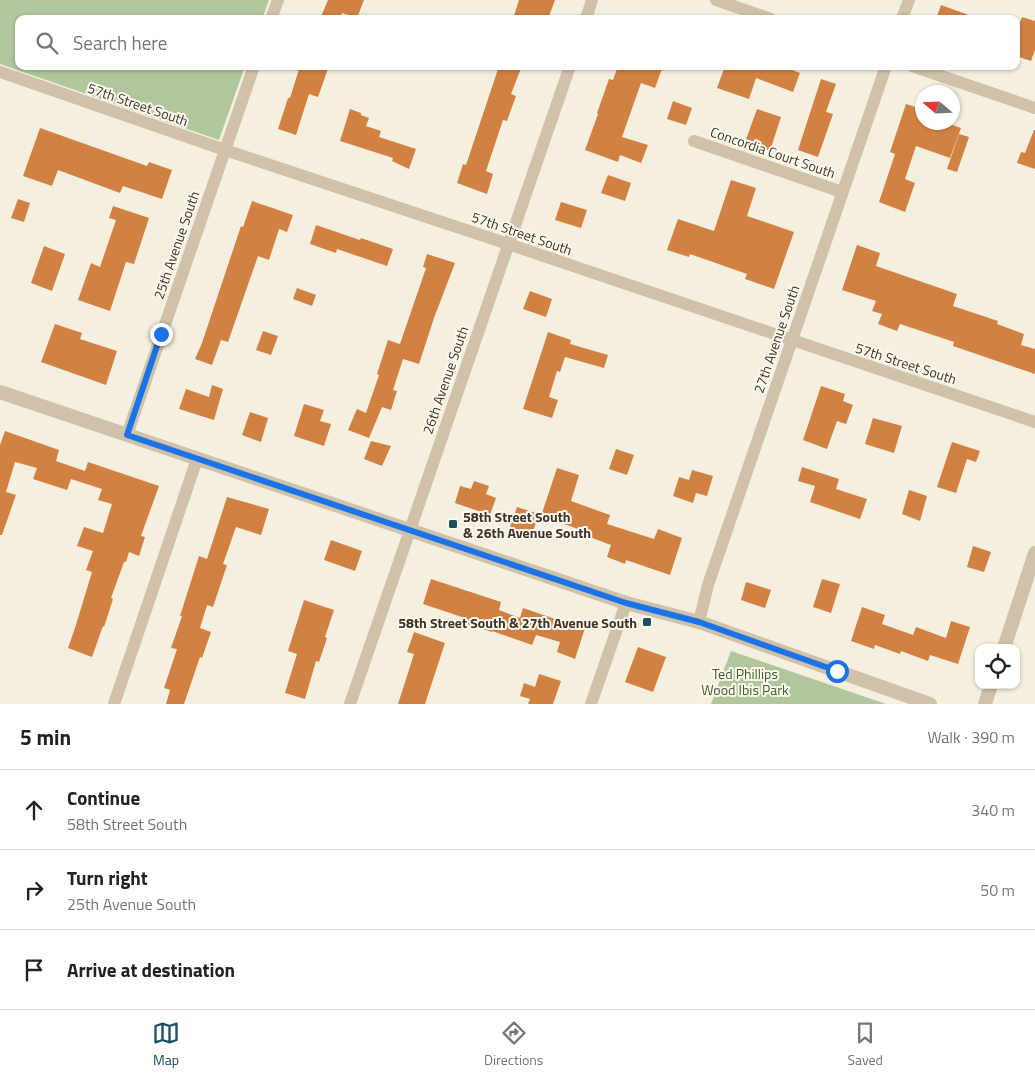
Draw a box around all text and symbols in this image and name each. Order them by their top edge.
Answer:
search box [15,15,1020,70]
text: Search here [73,28,167,57]
icon: search [33,29,61,57]
street label: 57th Street South [85,77,191,131]
north arrow [915,85,960,130]
street label: Concordia Court South [708,121,838,183]
street label: 25th Avenue South [148,188,204,302]
street label: 57th Street South [469,206,575,260]
street label: 27th Avenue South [748,282,804,396]
route end [150,323,173,346]
street label: 26th Avenue South [417,323,473,437]
street label: 57th Street South [853,337,959,389]
place label: 58th Street South & 26th Avenue South [463,506,591,543]
marker: 58th Street South & 26th Avenue South [447,518,459,530]
place label: 58th Street South & 27th Avenue South [398,612,637,633]
marker: 58th Street South & 27th Avenue South [641,616,653,628]
map controls [975,644,1020,689]
button: locate [975,644,1020,689]
route start [826,660,849,683]
park label: Ted Phillips Wood Ibis Park [701,663,789,700]
text: 5 min [20,721,71,753]
text: Walk · 390 m [927,725,1015,749]
text: Continue [67,783,140,812]
icon: ahead [20,796,48,824]
text: 340 m [971,798,1015,822]
text: 58th Street South [67,812,187,836]
text: Turn right [67,863,148,892]
icon: right [20,876,48,904]
text: 50 m [980,878,1015,902]
text: 25th Avenue South [67,892,196,916]
text: Arrive at destination [67,955,235,984]
icon: arrive [20,956,48,984]
tab: Map [152,1019,180,1070]
tab: Directions [484,1019,543,1070]
tab: Saved [847,1019,883,1070]

